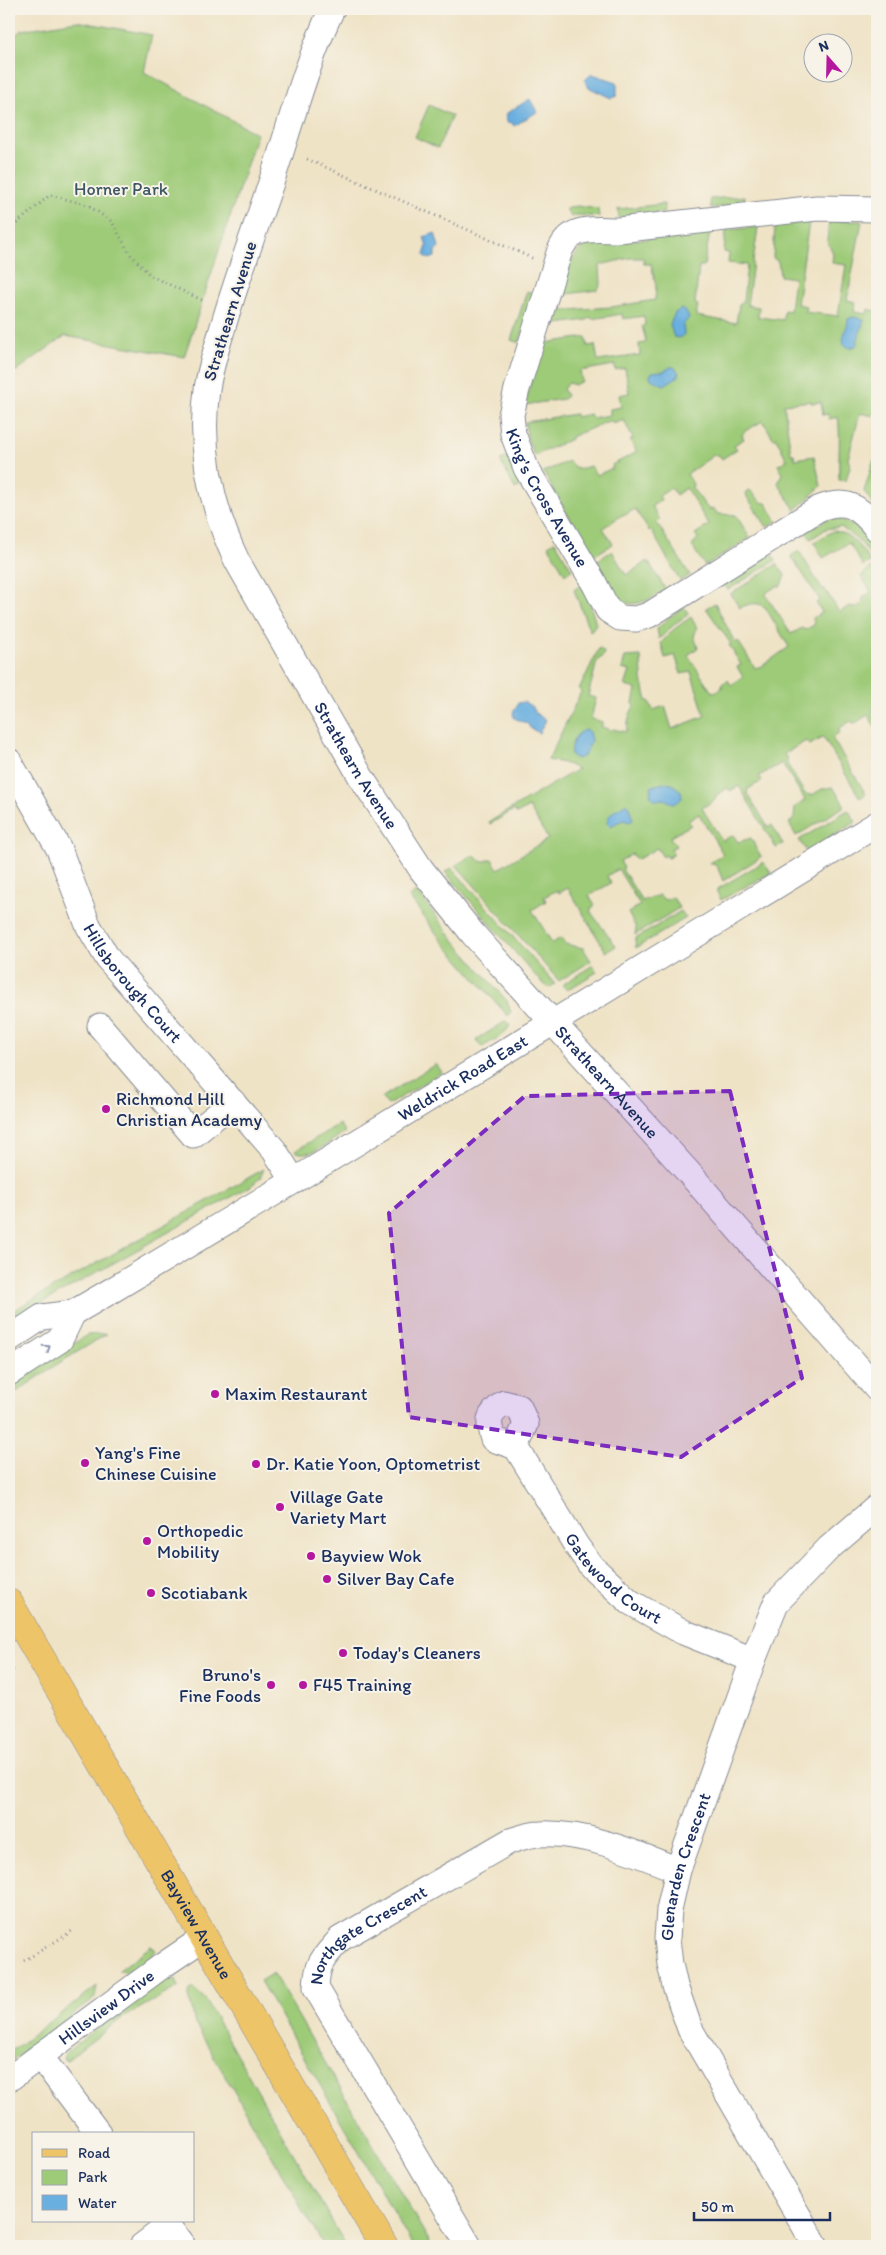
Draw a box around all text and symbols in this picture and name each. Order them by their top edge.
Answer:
north arrow [804,32,854,82]
text: N [816,37,831,56]
park label: Horner Park [74,178,168,200]
street label: Strathearn Avenue [198,239,262,383]
street label: King's Cross Avenue [501,425,593,571]
street label: Strathearn Avenue [309,698,403,833]
street label: Hillsborough Court [78,919,187,1048]
street label: Strathearn Avenue [550,1021,663,1143]
street label: Weldrick Road East [394,1030,532,1126]
place label: Richmond Hill Christian Academy [116,1088,262,1131]
marker: Richmond Hill Christian Academy [100,1103,112,1115]
one-way arrow [42,1345,51,1355]
place label: Maxim Restaurant [225,1383,368,1405]
marker: Maxim Restaurant [209,1388,221,1400]
place label: Yang's Fine Chinese Cuisine [95,1442,217,1485]
place label: Dr. Katie Yoon, Optometrist [266,1453,480,1475]
marker: Yang's Fine Chinese Cuisine [79,1457,91,1469]
marker: Dr. Katie Yoon, Optometrist [250,1458,262,1470]
place label: Village Gate Variety Mart [290,1486,387,1529]
marker: Village Gate Variety Mart [274,1501,286,1513]
place label: Orthopedic Mobility [157,1520,243,1563]
street label: Gatewood Court [560,1529,666,1629]
marker: Orthopedic Mobility [141,1535,153,1547]
place label: Bayview Wok [321,1545,422,1567]
marker: Bayview Wok [305,1550,317,1562]
place label: Silver Bay Cafe [337,1568,455,1590]
marker: Silver Bay Cafe [321,1573,333,1585]
place label: Scotiabank [161,1582,248,1604]
marker: Scotiabank [145,1587,157,1599]
place label: Today's Cleaners [353,1642,481,1664]
marker: Today's Cleaners [337,1647,349,1659]
place label: Bruno's Fine Foods [179,1664,261,1707]
place label: F45 Training [313,1674,412,1696]
marker: Bruno's Fine Foods [265,1679,277,1691]
marker: F45 Training [297,1679,309,1691]
street label: Glenarden Crescent [656,1790,716,1942]
street label: Bayview Avenue [156,1865,237,1983]
street label: Northgate Crescent [305,1880,431,1986]
street label: Hillsview Drive [54,1964,159,2050]
legend [32,2132,195,2222]
text: Road [78,2144,111,2162]
text: Park [78,2168,108,2186]
scale bar [694,2190,830,2222]
text: Water [78,2194,117,2212]
text: 50 m [701,2198,734,2216]

